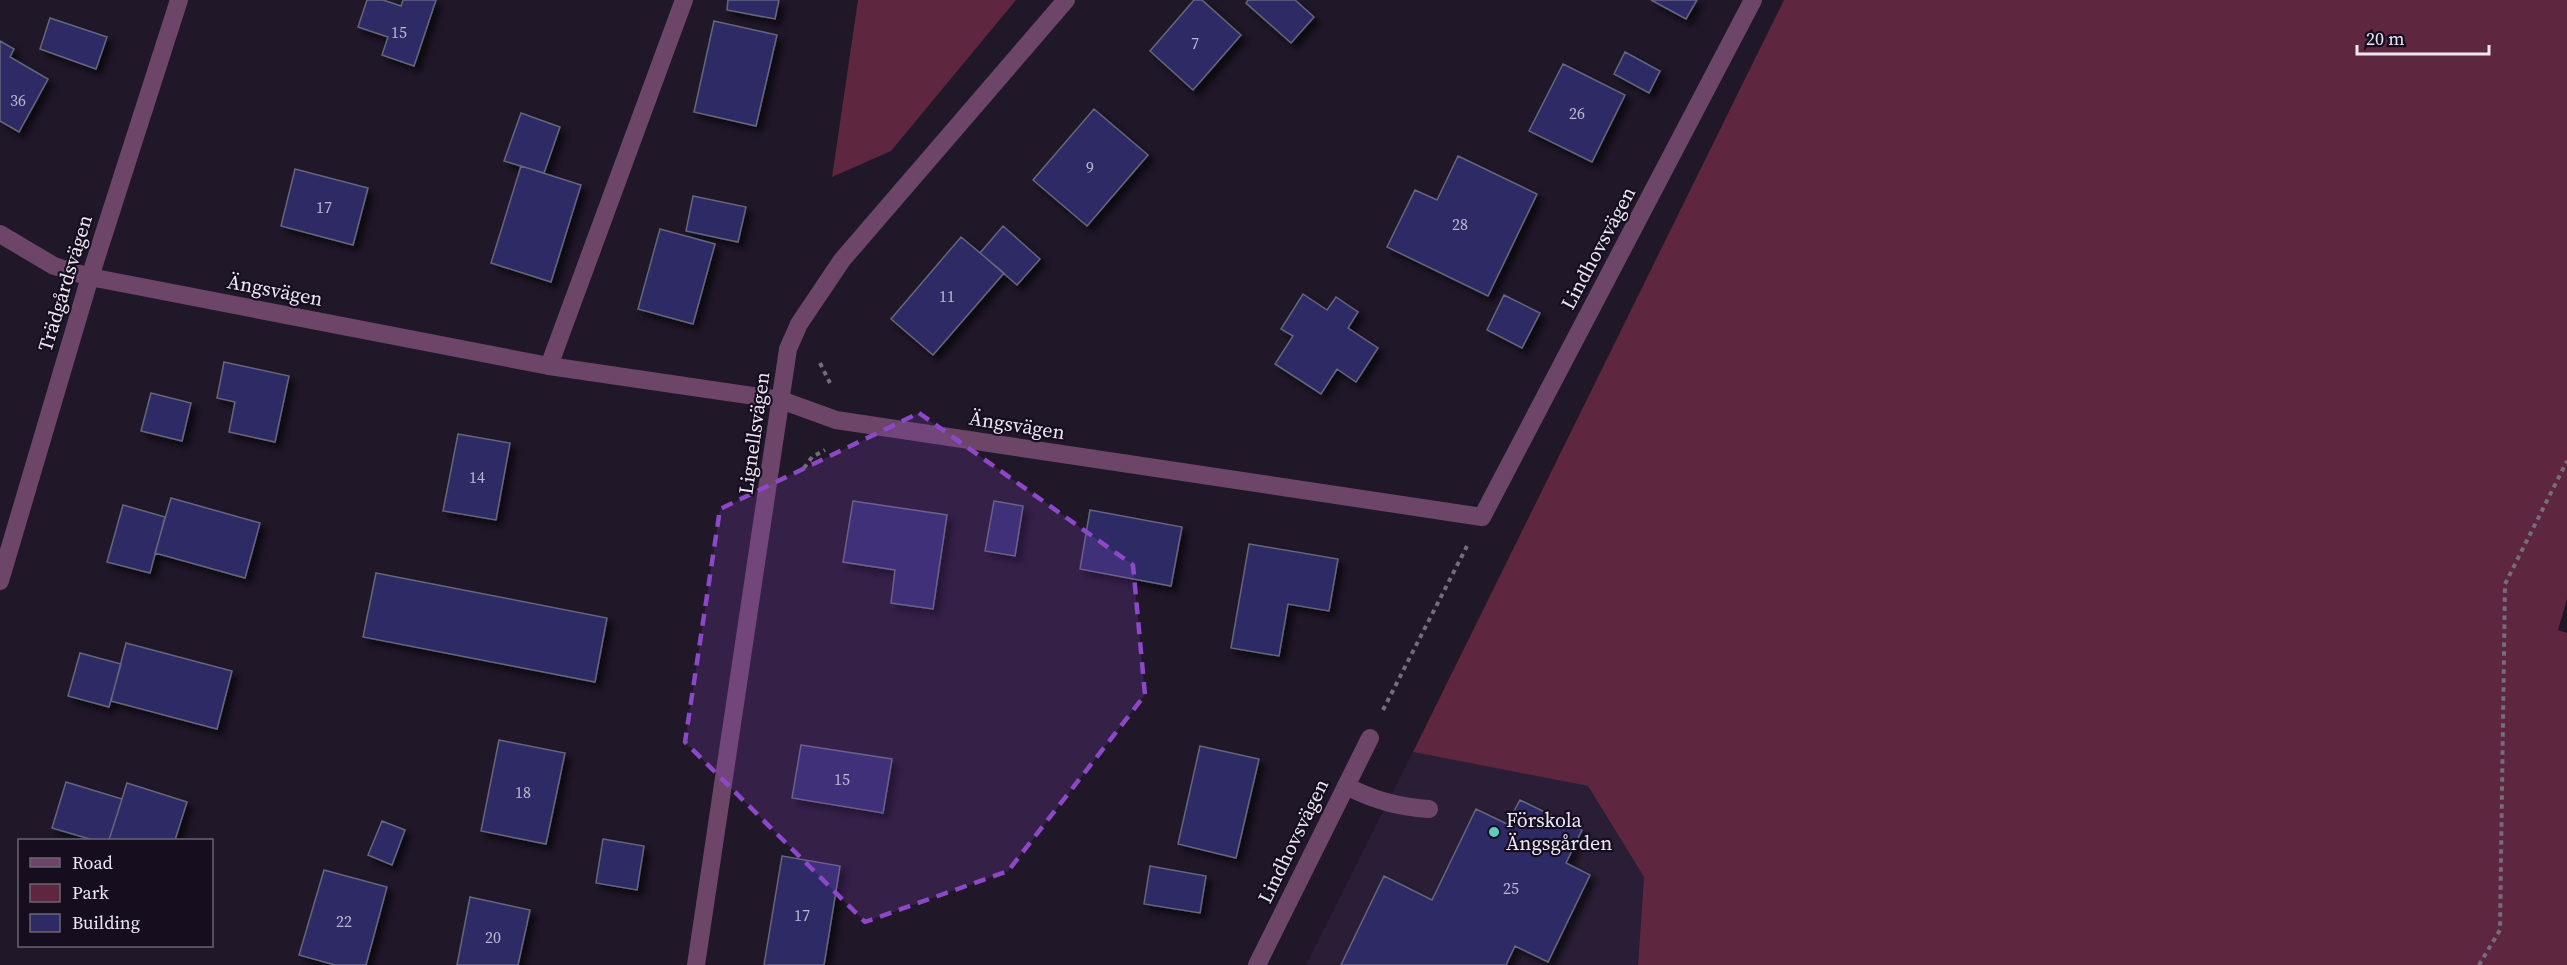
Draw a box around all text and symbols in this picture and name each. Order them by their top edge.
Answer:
scale bar [2357,18,2489,56]
house number: 15 [391,21,407,43]
text: 20 m [2366,26,2404,51]
house number: 7 [1191,32,1199,54]
house number: 36 [10,89,26,111]
house number: 26 [1569,102,1585,124]
house number: 9 [1086,156,1094,178]
street label: Lindhovsvägen [1554,182,1642,314]
house number: 17 [316,196,332,218]
street label: Trädgårdsvägen [31,211,99,355]
house number: 28 [1452,213,1468,235]
street label: Ängsvägen [225,267,325,313]
house number: 11 [939,285,955,307]
street label: Lignellsvägen [732,370,776,496]
street label: Ängsvägen [967,404,1067,446]
house number: 14 [469,466,485,488]
house number: 15 [834,768,850,790]
street label: Lindhovsvägen [1251,774,1335,908]
house number: 18 [515,781,531,803]
place label: Förskola Ängsgården [1506,806,1612,857]
marker: Förskola Ängsgården [1487,825,1501,839]
legend [18,839,213,947]
text: Road [72,850,113,875]
house number: 25 [1503,877,1519,899]
text: Park [72,880,109,905]
house number: 17 [794,904,810,926]
text: Building [72,910,140,935]
house number: 22 [336,910,352,932]
house number: 20 [485,926,501,948]

